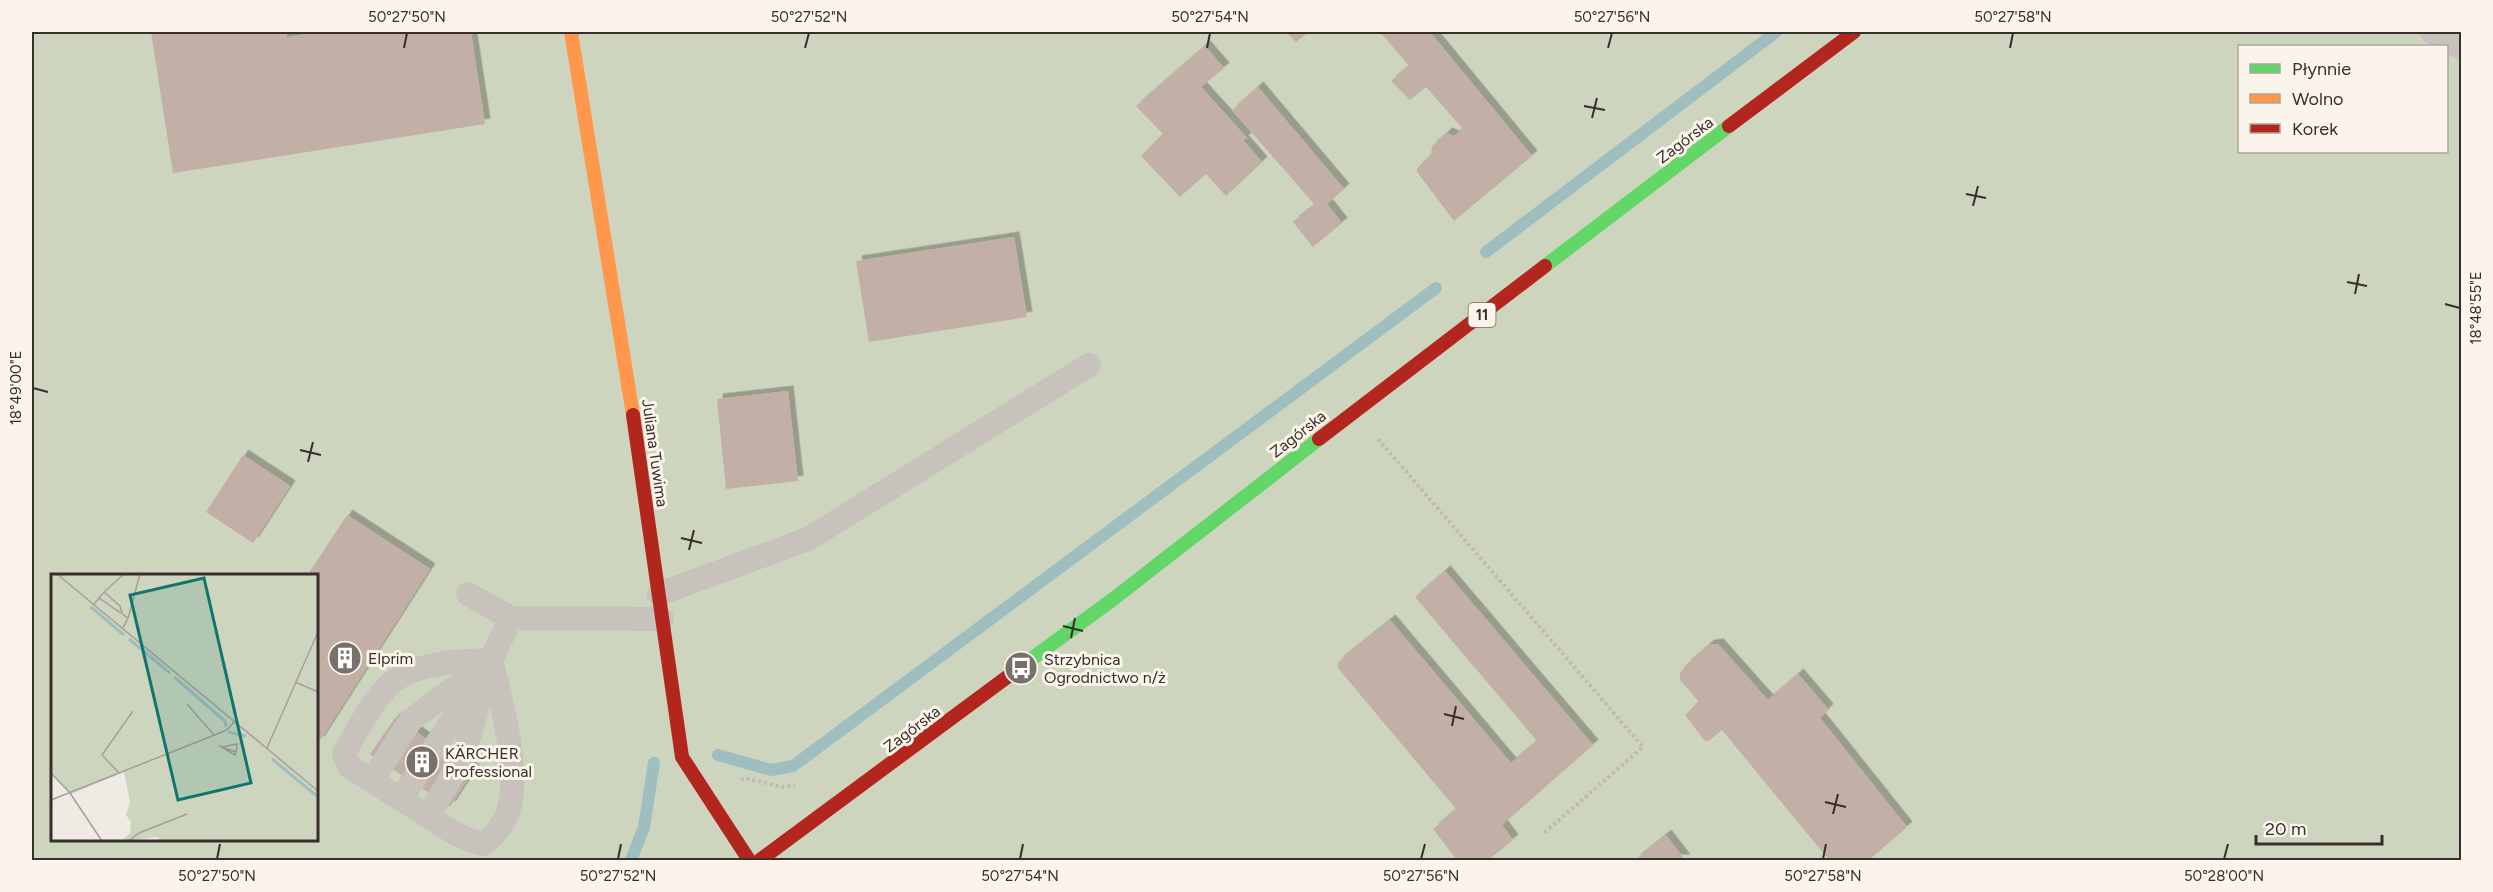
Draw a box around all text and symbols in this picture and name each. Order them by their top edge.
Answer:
text: 50°27'50"N [368,8,446,26]
text: 50°27'52"N [771,8,847,26]
text: 50°27'54"N [1171,8,1249,26]
text: 50°27'56"N [1574,8,1650,26]
text: 50°27'58"N [1974,8,2052,26]
legend [2238,45,2448,153]
text: Płynnie [2292,58,2351,80]
text: Wolno [2292,88,2343,110]
street label: Zagórska [1653,113,1717,167]
text: Korek [2292,118,2338,140]
text: 18°48'55"E [2467,271,2485,345]
road number: 11 [1468,303,1496,327]
text: 18°49'00"E [7,351,25,425]
street label: Juliana Tuwima [638,398,672,508]
street label: Zagórska [1266,406,1330,462]
inset map [51,574,318,841]
building icon: Elprim [327,640,363,676]
place label: Elprim [368,649,413,668]
bus stop icon: Strzybnica Ogrodnictwo n/ż [1003,650,1039,686]
place label: Strzybnica Ogrodnictwo n/ż [1044,650,1166,687]
street label: Zagórska [880,702,944,756]
building icon: KÄRCHER Professional [404,744,440,780]
place label: KÄRCHER Professional [445,744,532,781]
scale bar [2256,808,2382,846]
text: 20 m [2265,818,2306,840]
text: 50°27'50"N [178,867,256,885]
text: 50°27'52"N [580,867,656,885]
text: 50°27'54"N [981,867,1059,885]
text: 50°27'56"N [1383,867,1459,885]
text: 50°27'58"N [1784,867,1862,885]
text: 50°28'00"N [2184,867,2264,885]

